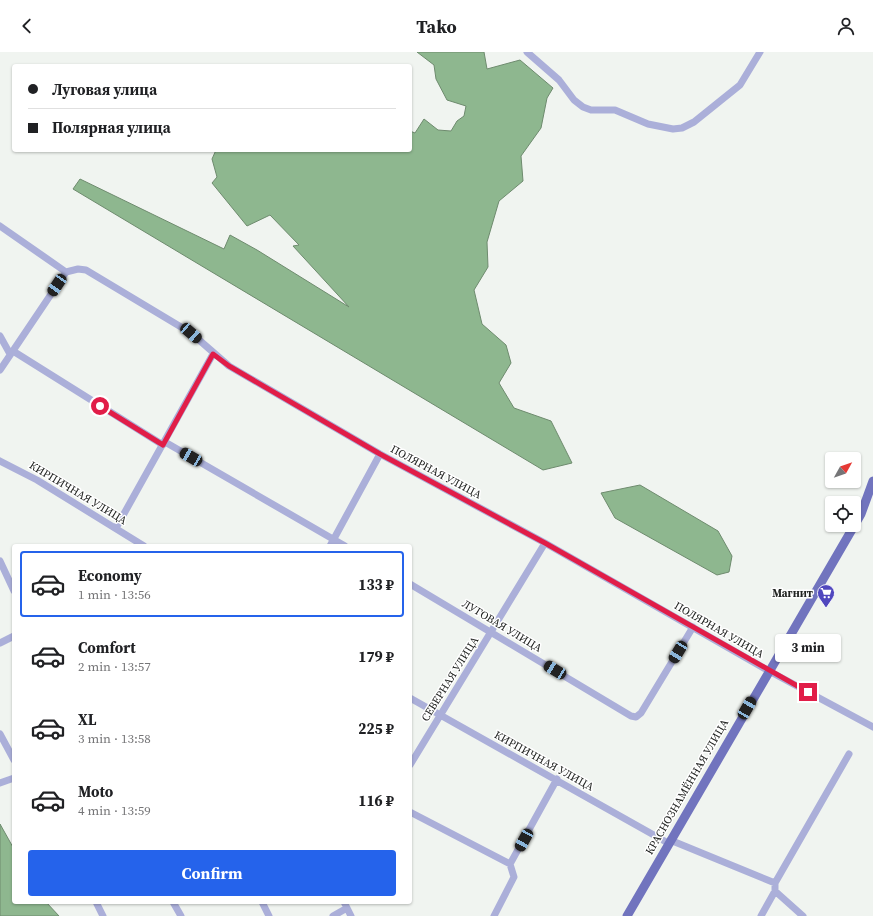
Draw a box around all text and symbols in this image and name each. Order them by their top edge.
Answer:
text: Tako [416,14,457,39]
icon: back [16,15,38,37]
icon: person [835,15,857,37]
text: Луговая улица [52,79,157,100]
text: Полярная улица [52,117,171,138]
car [45,272,69,298]
car [178,321,204,345]
route start [91,397,109,415]
street label: ПОЛЯРНАЯ УЛИЦА [388,442,485,503]
car [178,446,204,468]
north arrow [825,452,861,488]
map controls [825,452,861,532]
street label: КИРПИЧНАЯ УЛИЦА [26,458,130,528]
button: locate [825,496,861,532]
text: Economy [78,565,142,586]
icon: car [30,566,66,602]
text: 133 ₽ [358,574,394,595]
supermarket icon: Магнит [816,583,836,608]
text: 1 min · 13:56 [78,586,151,603]
place label: Магнит [772,586,813,601]
street label: ЛУГОВАЯ УЛИЦА [459,596,545,656]
street label: ПОЛЯРНАЯ УЛИЦА [671,598,767,662]
street label: СЕВЕРНАЯ УЛИЦА [418,633,483,724]
callout: 3 min [775,634,841,662]
text: Comfort [78,637,136,658]
icon: car [30,638,66,674]
car [667,639,689,665]
text: 3 min [791,639,825,656]
text: 179 ₽ [358,646,394,667]
text: 2 min · 13:57 [78,658,151,675]
car [542,659,568,681]
route end [799,683,817,701]
car [736,695,758,721]
text: XL [78,709,97,730]
icon: car [30,710,66,746]
street label: КРАСНОЗНАМЁННАЯ УЛИЦА [642,716,732,857]
text: 225 ₽ [358,718,394,739]
street label: КИРПИЧНАЯ УЛИЦА [492,727,597,795]
text: 3 min · 13:58 [78,730,151,747]
text: Moto [78,781,113,802]
icon: car [30,782,66,818]
text: 116 ₽ [358,790,394,811]
text: 4 min · 13:59 [78,802,151,819]
car [513,827,535,853]
button: Confirm [28,850,396,896]

